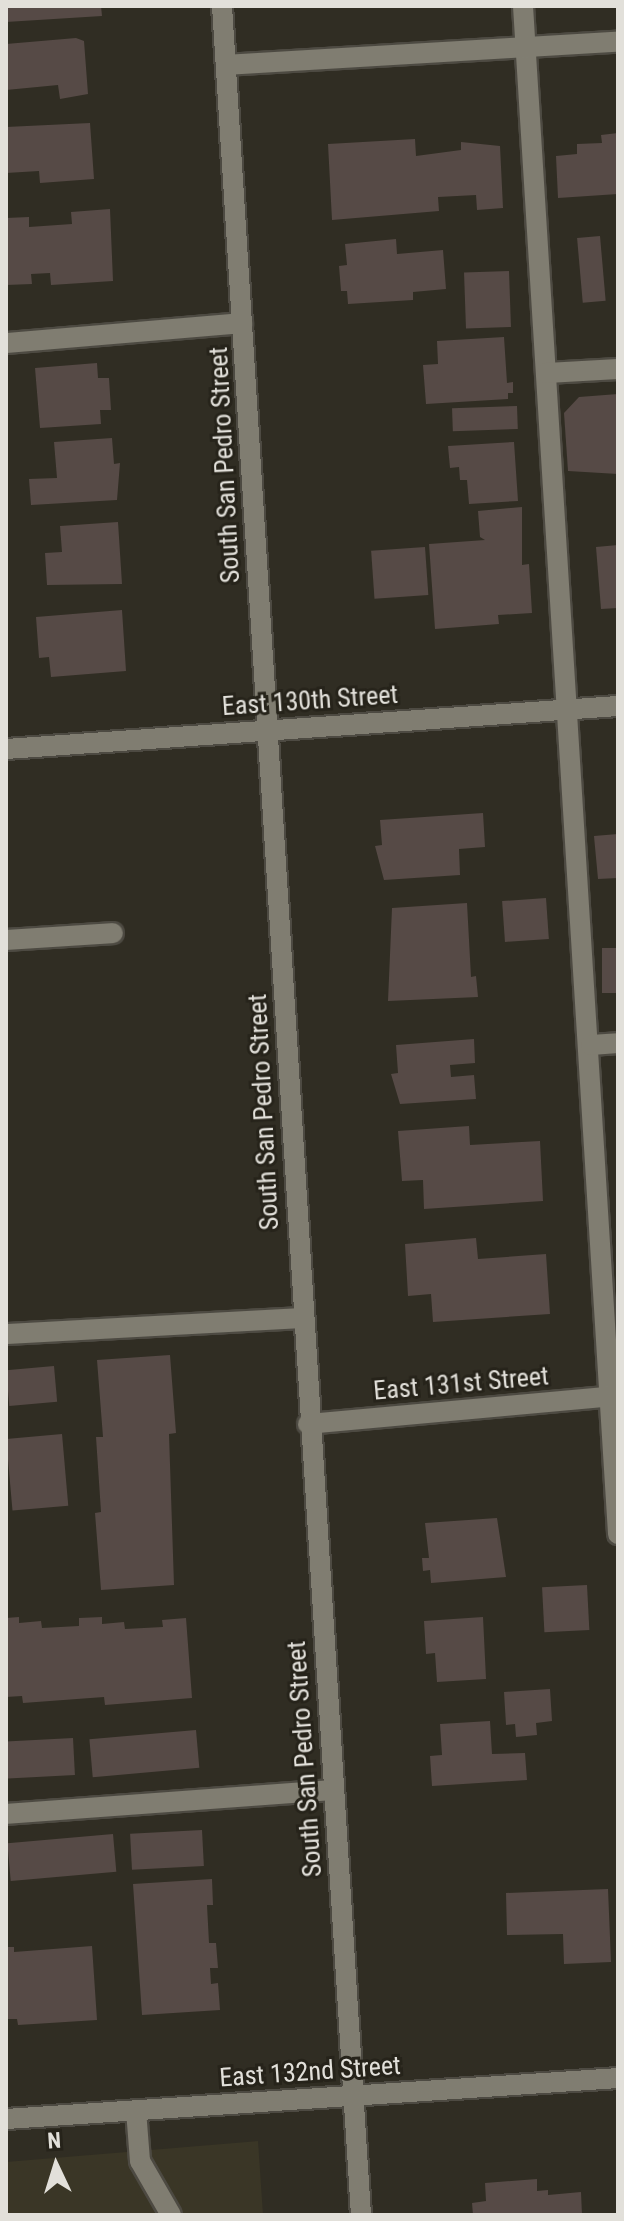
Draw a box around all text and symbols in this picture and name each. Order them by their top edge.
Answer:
street label: South San Pedro Street [203,346,247,584]
street label: East 130th Street [221,679,399,723]
street label: South San Pedro Street [242,993,286,1231]
street label: East 131st Street [372,1361,550,1407]
street label: South San Pedro Street [281,1640,329,1878]
street label: East 132nd Street [218,2050,402,2094]
north arrow [16,2125,96,2205]
text: N [47,2128,62,2154]

